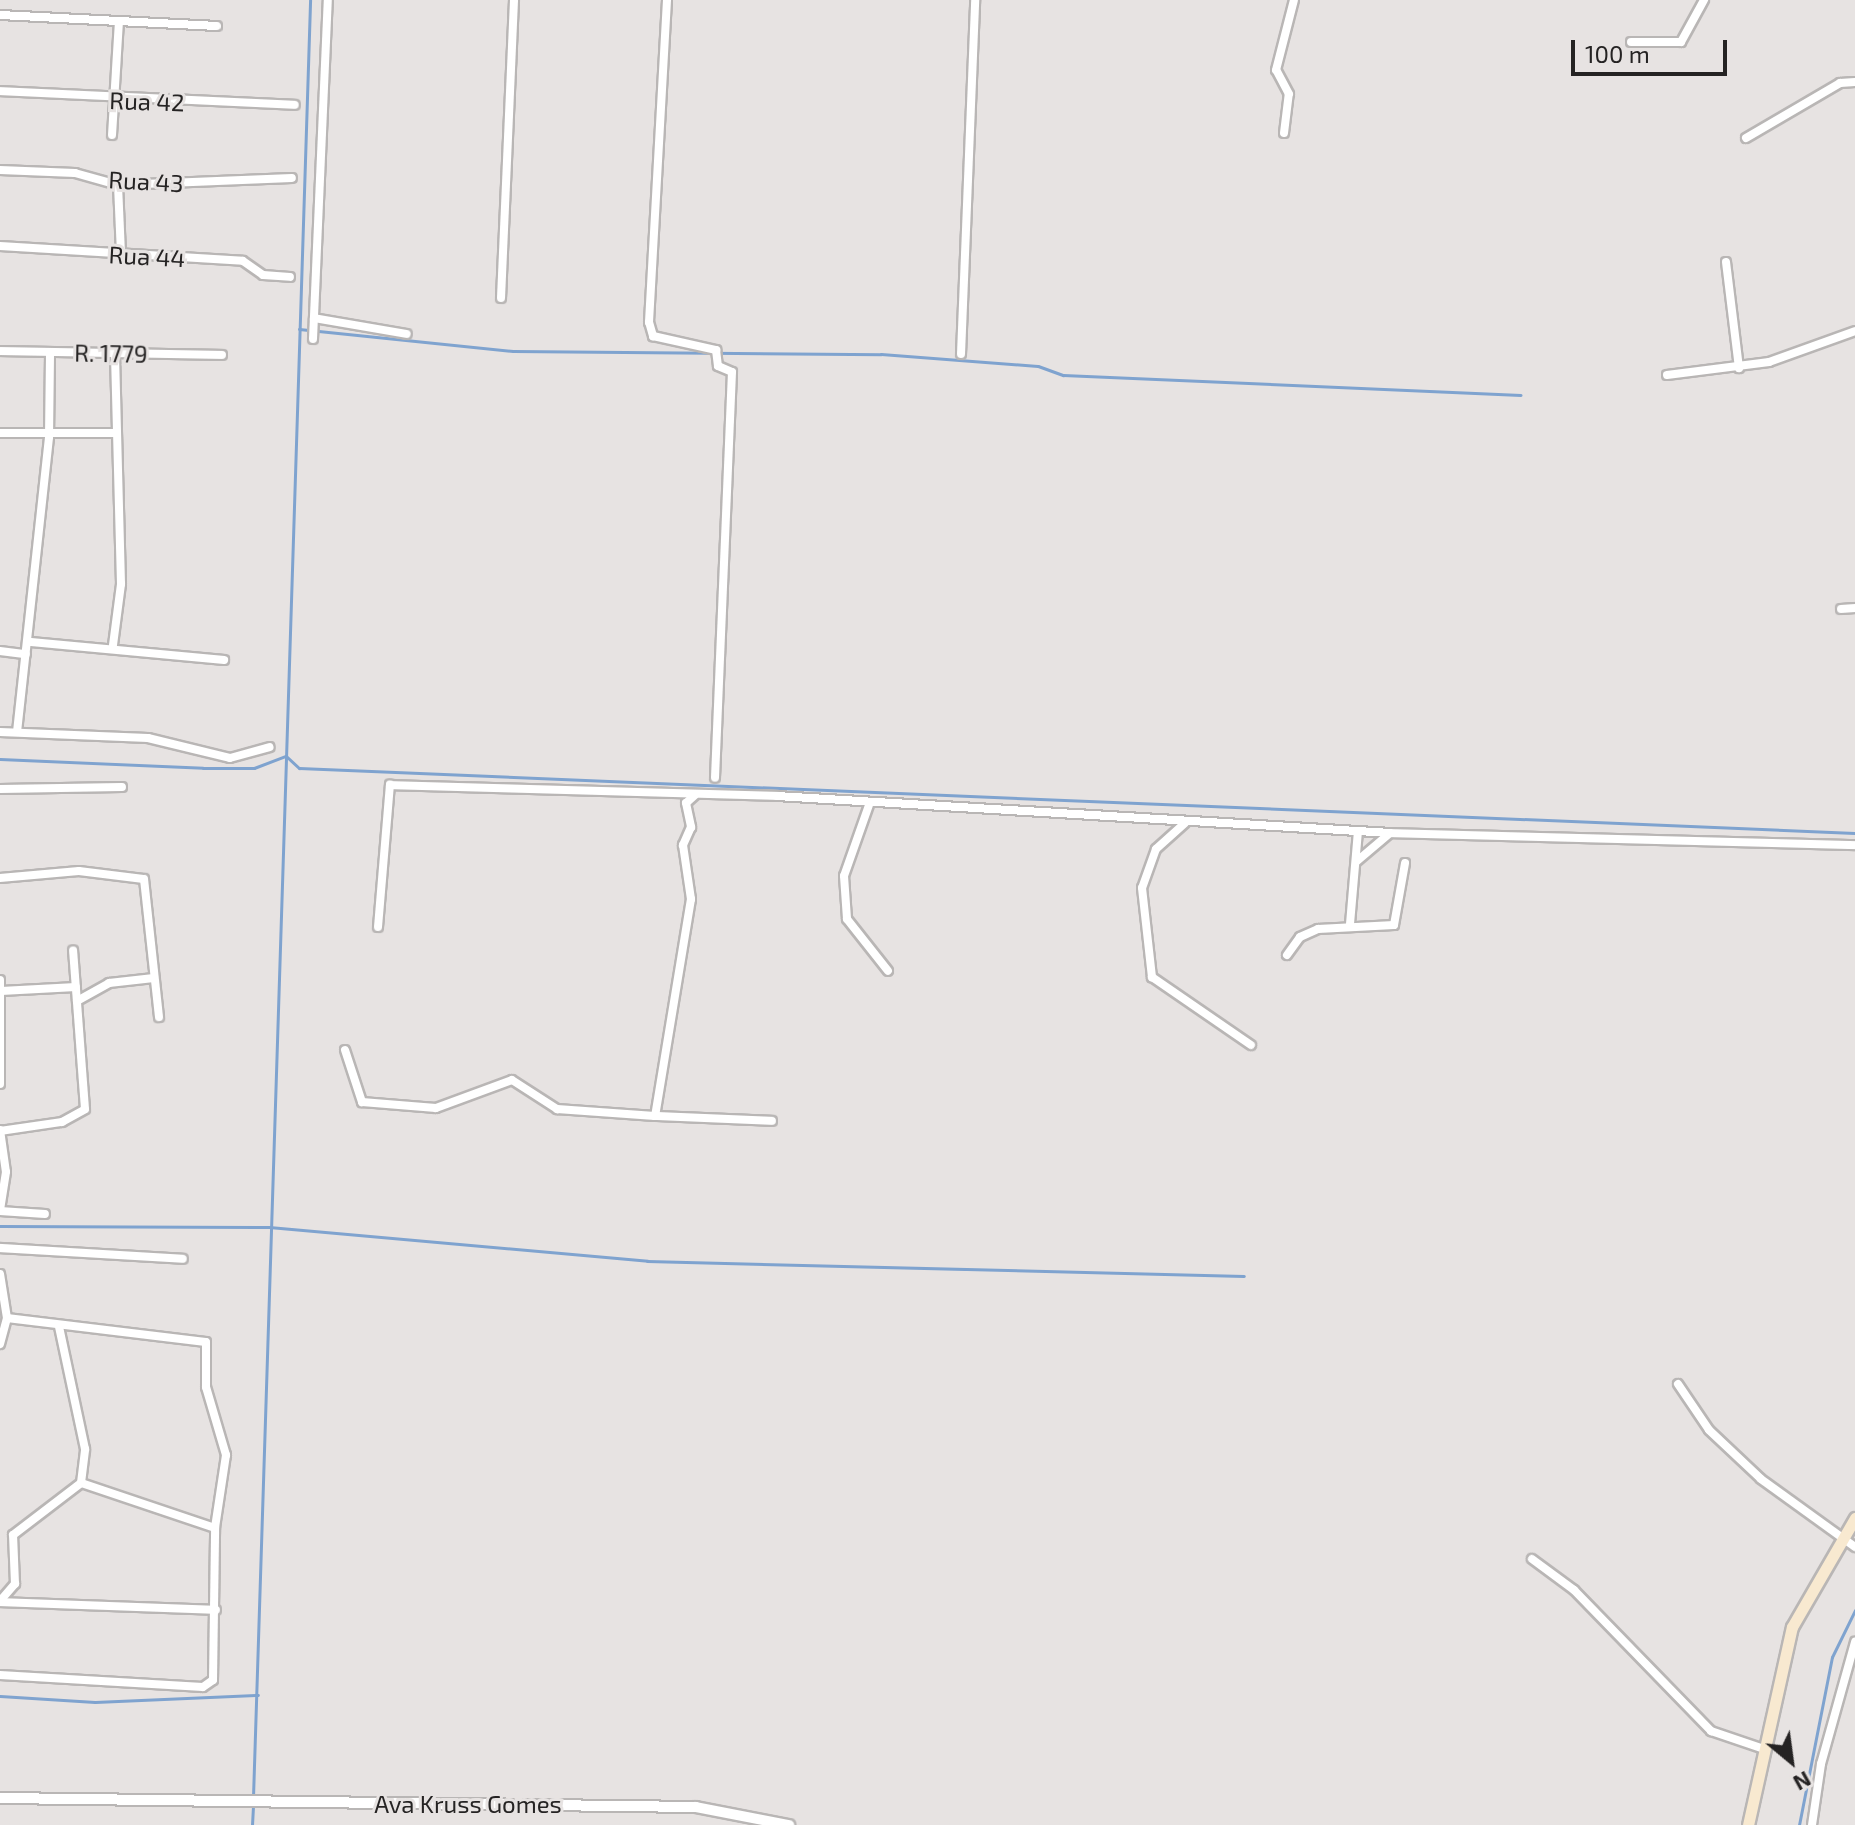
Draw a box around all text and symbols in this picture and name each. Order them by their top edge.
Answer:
scale bar [1575,24,1731,74]
text: 100 m [1585,39,1650,68]
street label: Rua 42 [109,85,185,117]
street label: Rua 43 [108,165,184,197]
street label: Rua 44 [108,240,186,272]
street label: R. 1779 [74,338,148,368]
north arrow [1751,1721,1831,1801]
text: N [1789,1767,1816,1797]
street label: Ava Kruss Gomes [374,1790,562,1818]

